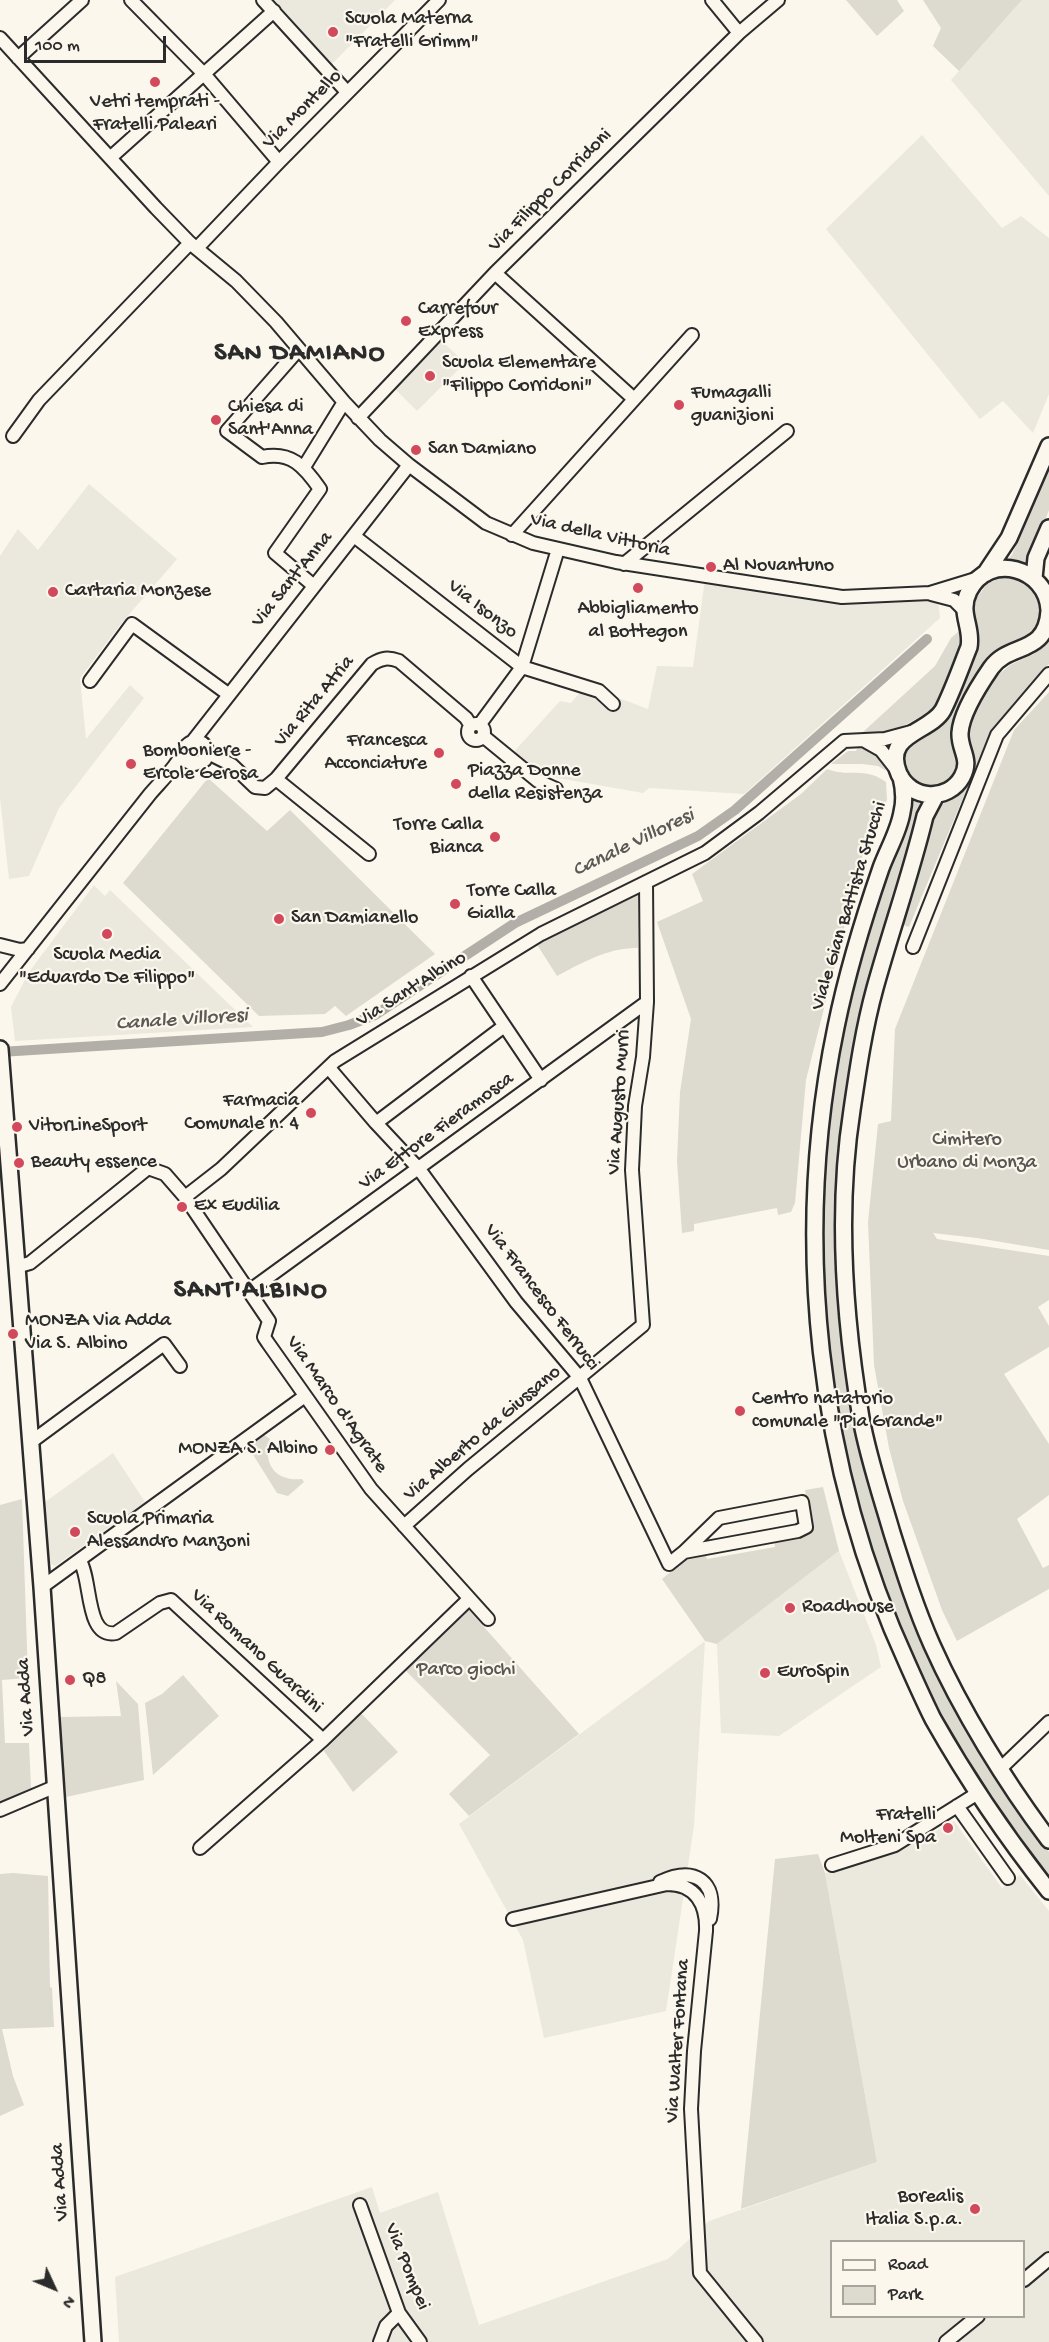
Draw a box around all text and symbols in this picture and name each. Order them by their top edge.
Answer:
place label: Scuola Materna "Fratelli Grimm" [345,8,479,55]
scale bar [27,24,170,62]
marker: Scuola Materna "Fratelli Grimm" [326,25,340,39]
text: 100 m [35,36,80,57]
street label: Via Montello [258,65,348,155]
marker: Vetri temprati - Fratelli Paleari [148,75,162,89]
place label: Vetri temprati - Fratelli Paleari [90,91,220,138]
street label: Via Filippo Corridoni [484,124,618,258]
place label: Carrefour Express [418,298,497,345]
marker: Carrefour Express [399,314,413,328]
district label: SAN DAMIANO [214,339,386,371]
place label: Scuola Elementare "Filippo Corridoni" [442,352,596,399]
marker: Scuola Elementare "Filippo Corridoni" [423,369,437,383]
place label: Fumagalli guanizioni [691,382,774,429]
place label: Chiesa di Sant'Anna [228,396,313,443]
marker: Fumagalli guanizioni [672,398,686,412]
marker: Chiesa di Sant'Anna [209,413,223,427]
place label: San Damiano [428,438,536,462]
marker: San Damiano [409,443,423,457]
street label: Via della Vittoria [528,508,672,564]
street label: Via Sant'Anna [247,527,339,633]
place label: Al Novantuno [723,555,834,579]
marker: Al Novantuno [704,560,718,574]
street label: Via Isonzo [442,575,522,645]
place label: Cartaria Monzese [65,580,211,604]
marker: Abbigliamento al Bottegon [631,581,645,595]
marker: Cartaria Monzese [46,585,60,599]
place label: Abbigliamento al Bottegon [577,598,699,645]
street label: Via Rita Atria [270,651,360,753]
place label: Francesca Acconciature [325,730,427,777]
place label: Bomboniere - Ercole Gerosa [143,740,258,787]
marker: Francesca Acconciature [432,746,446,760]
marker: Bomboniere - Ercole Gerosa [124,757,138,771]
place label: Piazza Donne della Resistenza [468,760,602,807]
marker: Piazza Donne della Resistenza [449,777,463,791]
street label: Viale Gian Battista Stucchi [807,799,893,1013]
water label: Canale Villoresi [569,804,699,884]
place label: Torre Calla Bianca [394,814,483,861]
marker: Torre Calla Bianca [488,830,502,844]
place label: Torre Calla Gialla [467,880,556,927]
marker: Torre Calla Gialla [448,897,462,911]
place label: San Damianello [291,907,418,931]
marker: San Damianello [272,912,286,926]
marker: Scuola Media "Eduardo De Filippo" [100,927,114,941]
place label: Scuola Media "Eduardo De Filippo" [19,944,195,991]
street label: Via Sant'Albino [352,947,472,1033]
water label: Canale Villoresi [115,1004,249,1038]
street label: Via Augusto Murri [603,1029,637,1175]
street label: Via Ettore Fieramosca [355,1068,519,1196]
place label: Farmacia Comunale n. 4 [184,1090,299,1137]
marker: Farmacia Comunale n. 4 [304,1106,318,1120]
place label: VitorLineSport [29,1115,146,1139]
marker: VitorLineSport [10,1120,24,1134]
park label: Cimitero Urbano di Monza [897,1129,1037,1176]
place label: Beauty essence [31,1151,157,1175]
marker: Beauty essence [12,1156,26,1170]
place label: Ex Eudilia [194,1195,279,1219]
marker: Ex Eudilia [175,1200,189,1214]
street label: Via Francesco Ferrucci [478,1220,604,1376]
district label: SANT'ALBINO [174,1276,328,1308]
place label: MONZA Via Adda Via S. Albino [25,1310,171,1357]
marker: MONZA Via Adda Via S. Albino [6,1327,20,1341]
street label: Via Marco d'Agrate [280,1332,392,1478]
street label: Via Alberto da Giussano [399,1361,567,1507]
place label: Centro natatorio comunale "Pia Grande" [752,1388,943,1435]
marker: Centro natatorio comunale "Pia Grande" [733,1404,747,1418]
place label: MONZA S. Albino [178,1438,318,1462]
marker: MONZA S. Albino [323,1443,337,1457]
place label: Scuola Primaria Alessandro Manzoni [87,1508,250,1555]
marker: Scuola Primaria Alessandro Manzoni [68,1525,82,1539]
street label: Via Romano Guardini [185,1585,327,1719]
place label: Roadhouse [802,1596,894,1620]
marker: Roadhouse [783,1601,797,1615]
street label: Via Adda [12,1657,42,1737]
park label: Parco giochi [416,1659,516,1683]
place label: EuroSpin [777,1661,849,1685]
marker: EuroSpin [758,1666,772,1680]
place label: Q8 [82,1668,106,1692]
marker: Q8 [63,1673,77,1687]
place label: Fratelli Molteni Spa [840,1804,936,1851]
marker: Fratelli Molteni Spa [941,1821,955,1835]
street label: Via Walter Fontana [661,1958,697,2124]
street label: Via Adda [46,2142,76,2222]
place label: Borealis Italia S.p.a. [865,2186,963,2233]
marker: Borealis Italia S.p.a. [968,2202,982,2216]
street label: Via Pompei [378,2220,434,2314]
legend [830,2240,1025,2318]
text: Road [888,2255,927,2276]
north arrow [24,2258,84,2318]
text: Park [888,2285,922,2306]
text: N [57,2290,78,2311]

